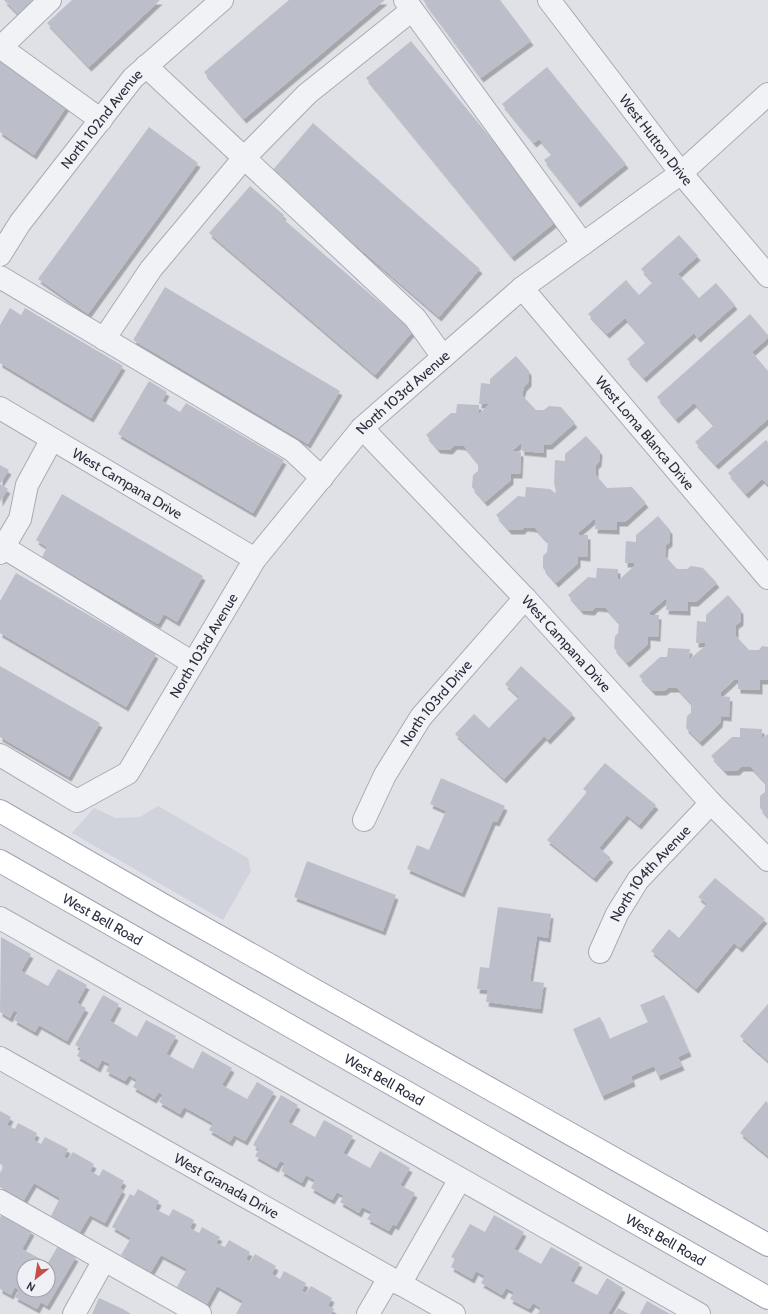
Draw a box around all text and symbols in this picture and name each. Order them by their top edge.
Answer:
street label: North 102nd Avenue [57,65,146,172]
street label: West Hutton Drive [615,91,697,189]
street label: North 103rd Avenue [352,346,453,438]
street label: West Loma Blanca Drive [591,372,698,494]
street label: West Campana Drive [69,444,186,523]
street label: North 103rd Avenue [166,590,242,701]
street label: West Campana Drive [518,591,615,696]
street label: North 103rd Drive [396,656,476,750]
street label: North 104th Avenue [606,821,694,924]
street label: West Bell Road [59,889,146,949]
street label: West Bell Road [341,1050,427,1109]
street label: West Granada Drive [171,1149,282,1222]
street label: West Bell Road [623,1210,709,1270]
north arrow [16,1258,56,1298]
text: N [24,1279,38,1295]

